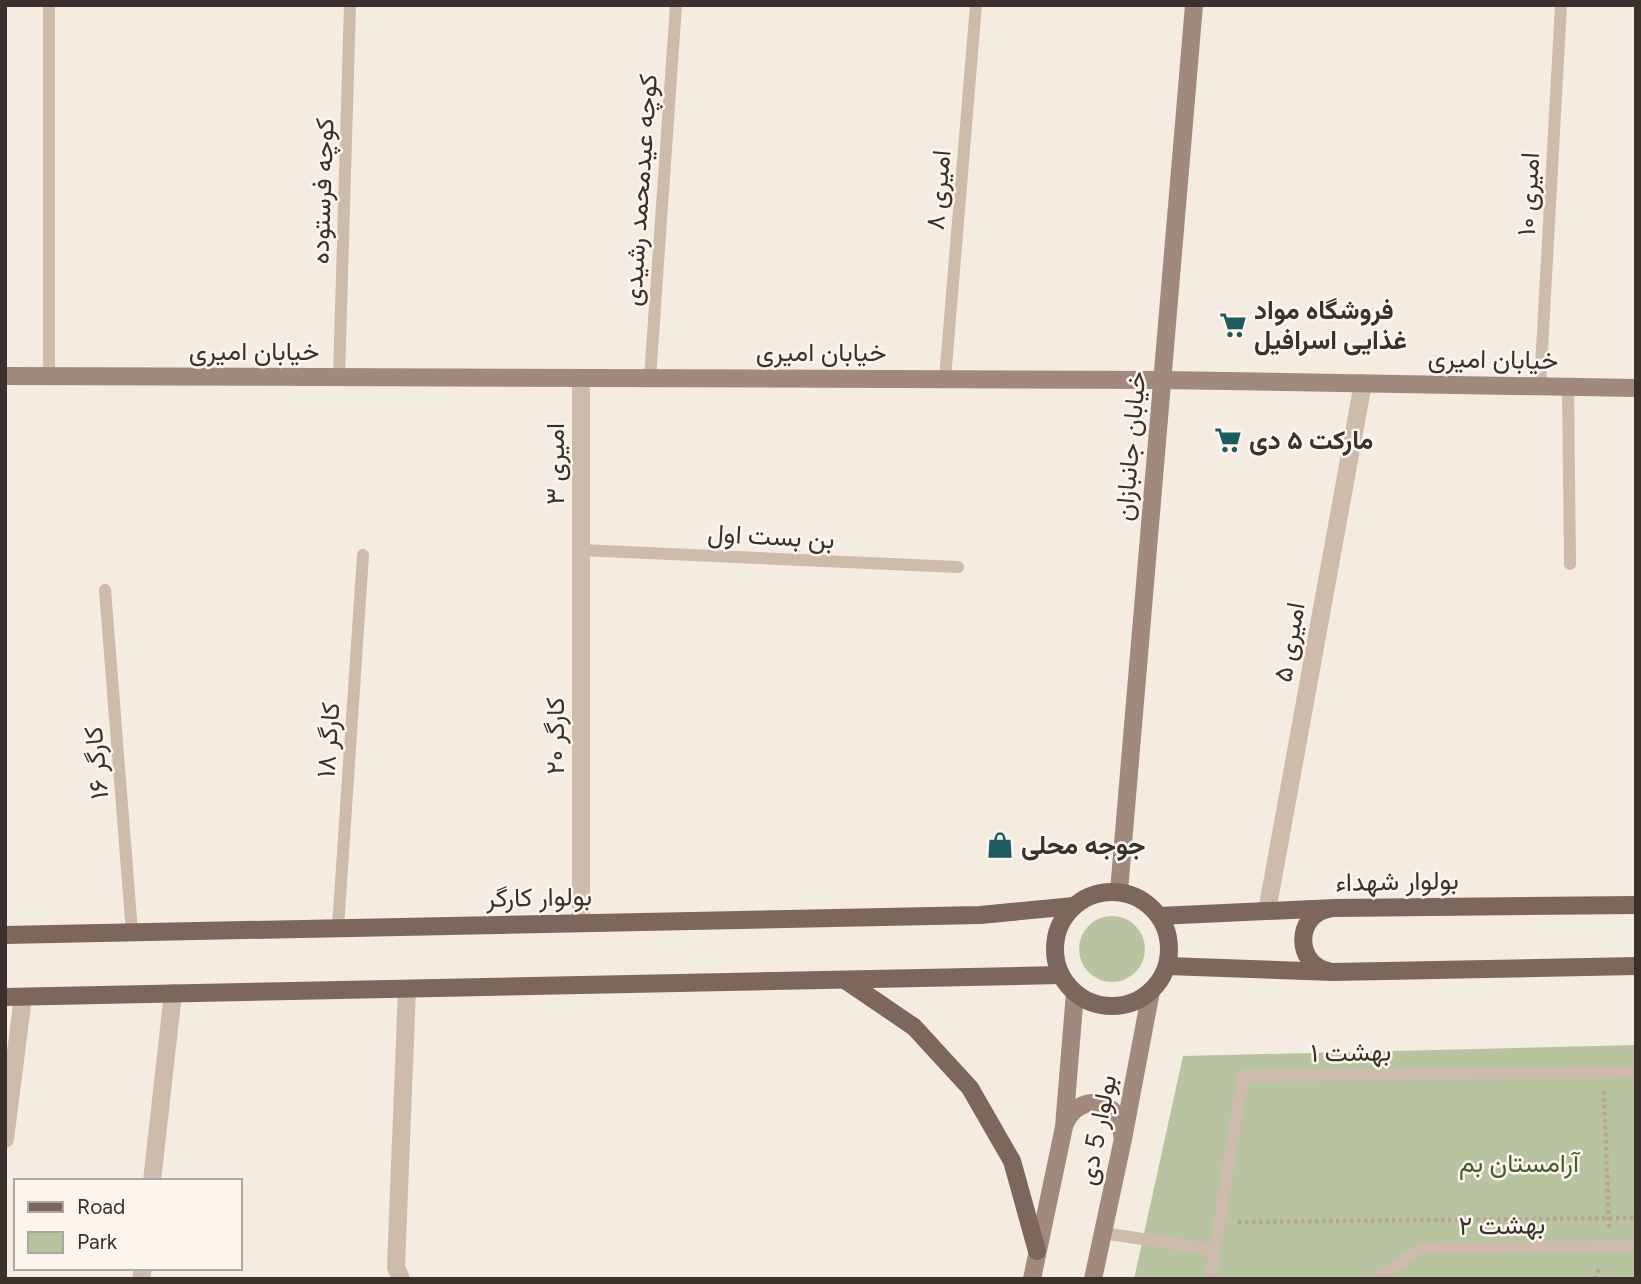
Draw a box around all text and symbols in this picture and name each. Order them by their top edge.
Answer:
street label: کوچه عیدمحمد رشیدی [616,73,666,307]
street label: کوچه فرستوده [303,117,343,265]
street label: امیری ۸ [919,149,957,231]
street label: امیری ۱۰ [1510,151,1546,237]
place label: فروشگاه مواد غذایی اسرافیل [1254,294,1407,356]
supermarket icon: فروشگاه مواد غذایی اسرافیل [1218,310,1248,340]
street label: خیابان امیری [189,335,319,367]
street label: خیابان امیری [756,336,886,368]
street label: خیابان امیری [1427,342,1559,376]
street label: خیابان جانبازان [1108,370,1152,522]
street label: امیری ۳ [539,423,571,505]
place label: مارکت ۵ دی [1249,424,1373,456]
supermarket icon: مارکت ۵ دی [1213,425,1243,455]
street label: بن بست اول [707,517,835,555]
street label: امیری ۵ [1266,600,1312,684]
street label: کارگر ۲۰ [539,697,571,775]
street label: کارگر ۱۸ [309,701,347,779]
street label: کارگر ۱۶ [77,725,115,801]
place label: جوجه محلی [1021,829,1145,861]
shop icon: جوجه محلی [985,830,1015,860]
street label: بولوار شهداء [1335,864,1459,898]
street label: بولوار کارگر [485,880,592,914]
street label: بهشت ۱ [1310,1035,1392,1069]
street label: بولوار 5 دی [1071,1072,1123,1188]
park label: آرامستان بم [1459,1147,1581,1180]
legend [14,1179,242,1270]
text: Road [77,1194,125,1219]
street label: بهشت ۲ [1458,1208,1546,1242]
text: Park [77,1229,118,1254]

